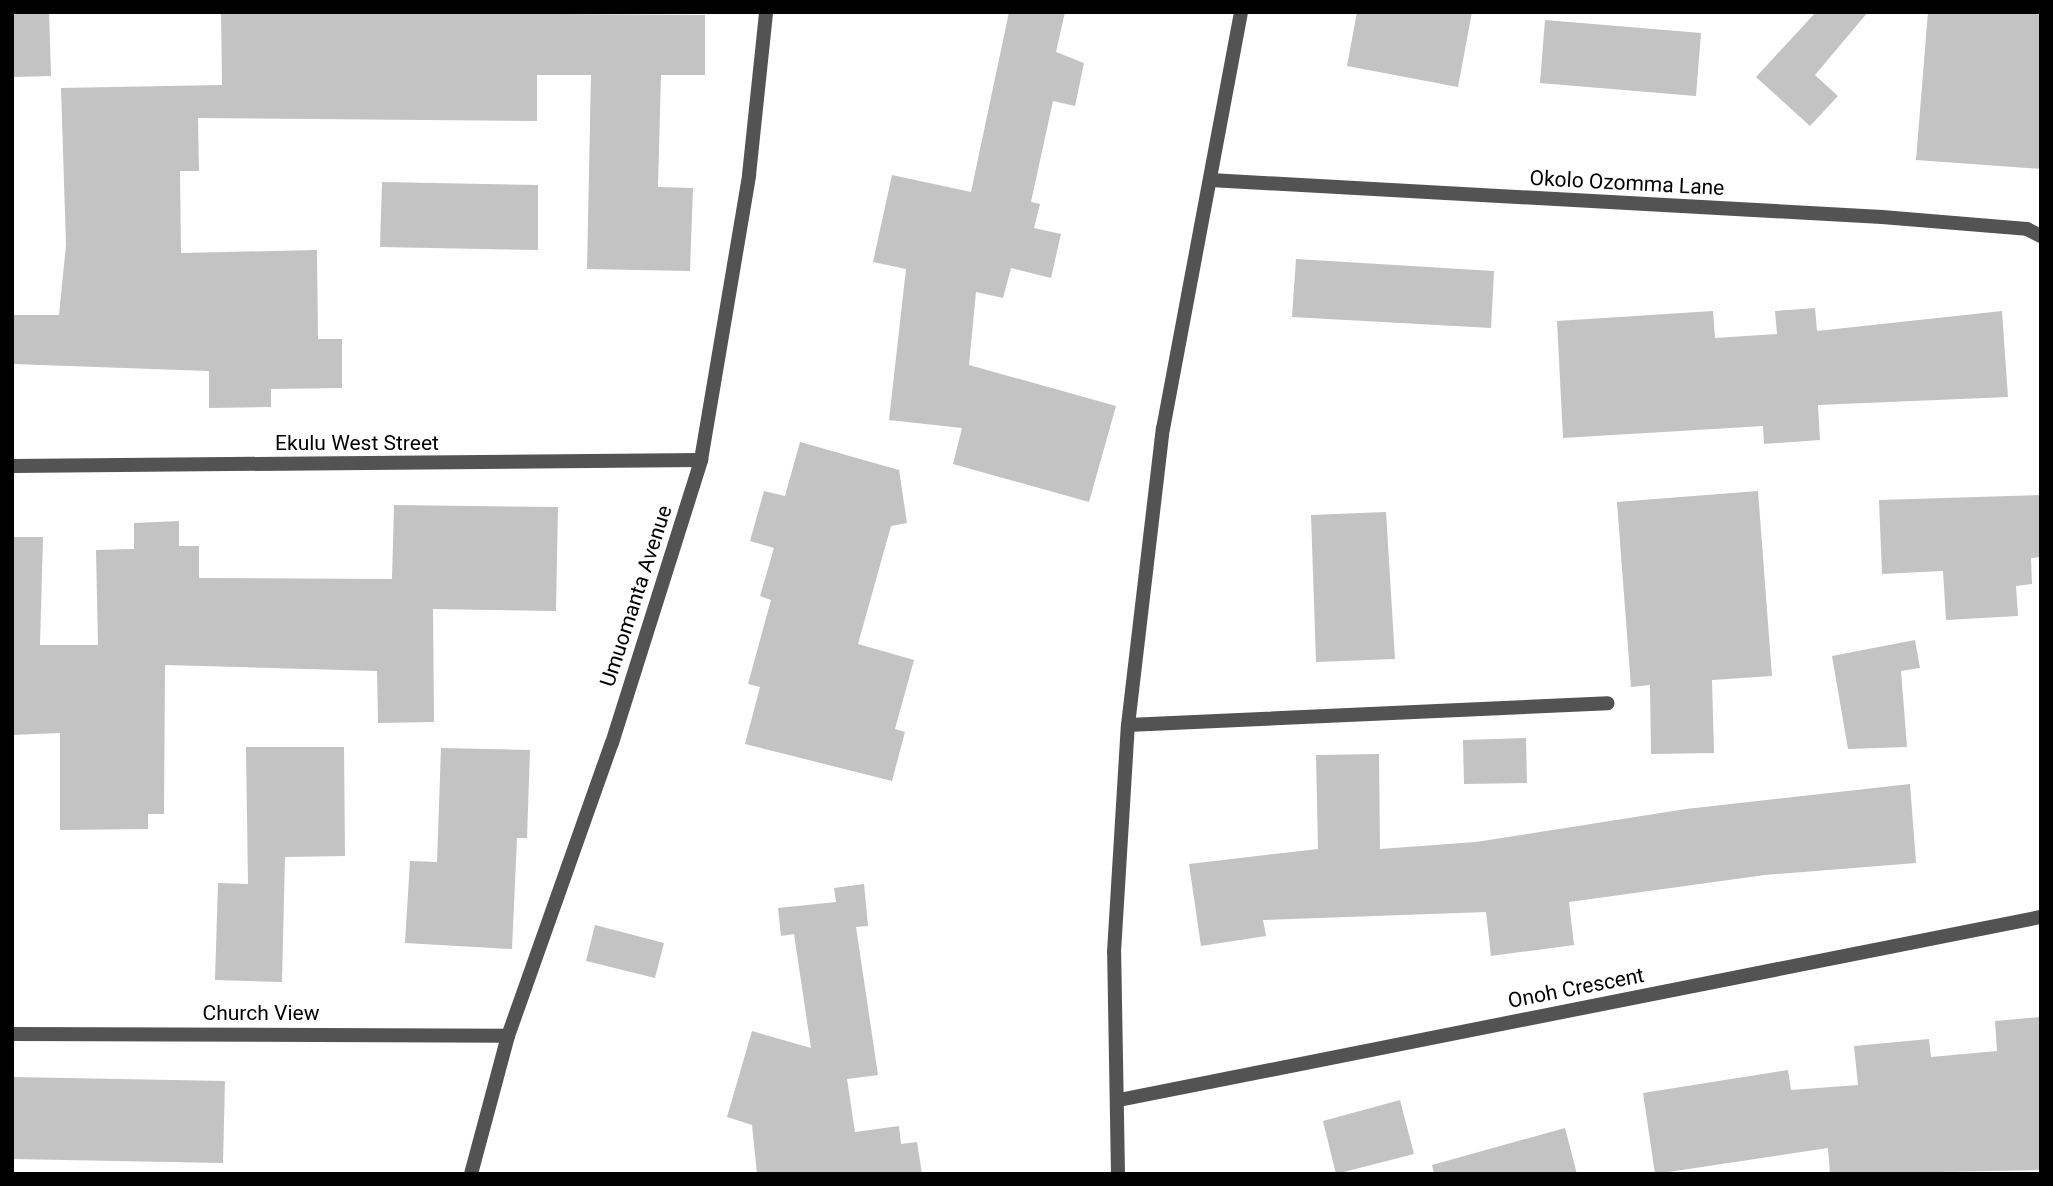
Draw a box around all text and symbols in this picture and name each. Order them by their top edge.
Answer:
street label: Okolo Ozomma Lane [1529,165,1725,201]
street label: Ekulu West Street [275,430,439,456]
street label: Umuomanta Avenue [595,502,677,690]
street label: Onoh Crescent [1506,962,1646,1014]
street label: Church View [203,1000,319,1026]

